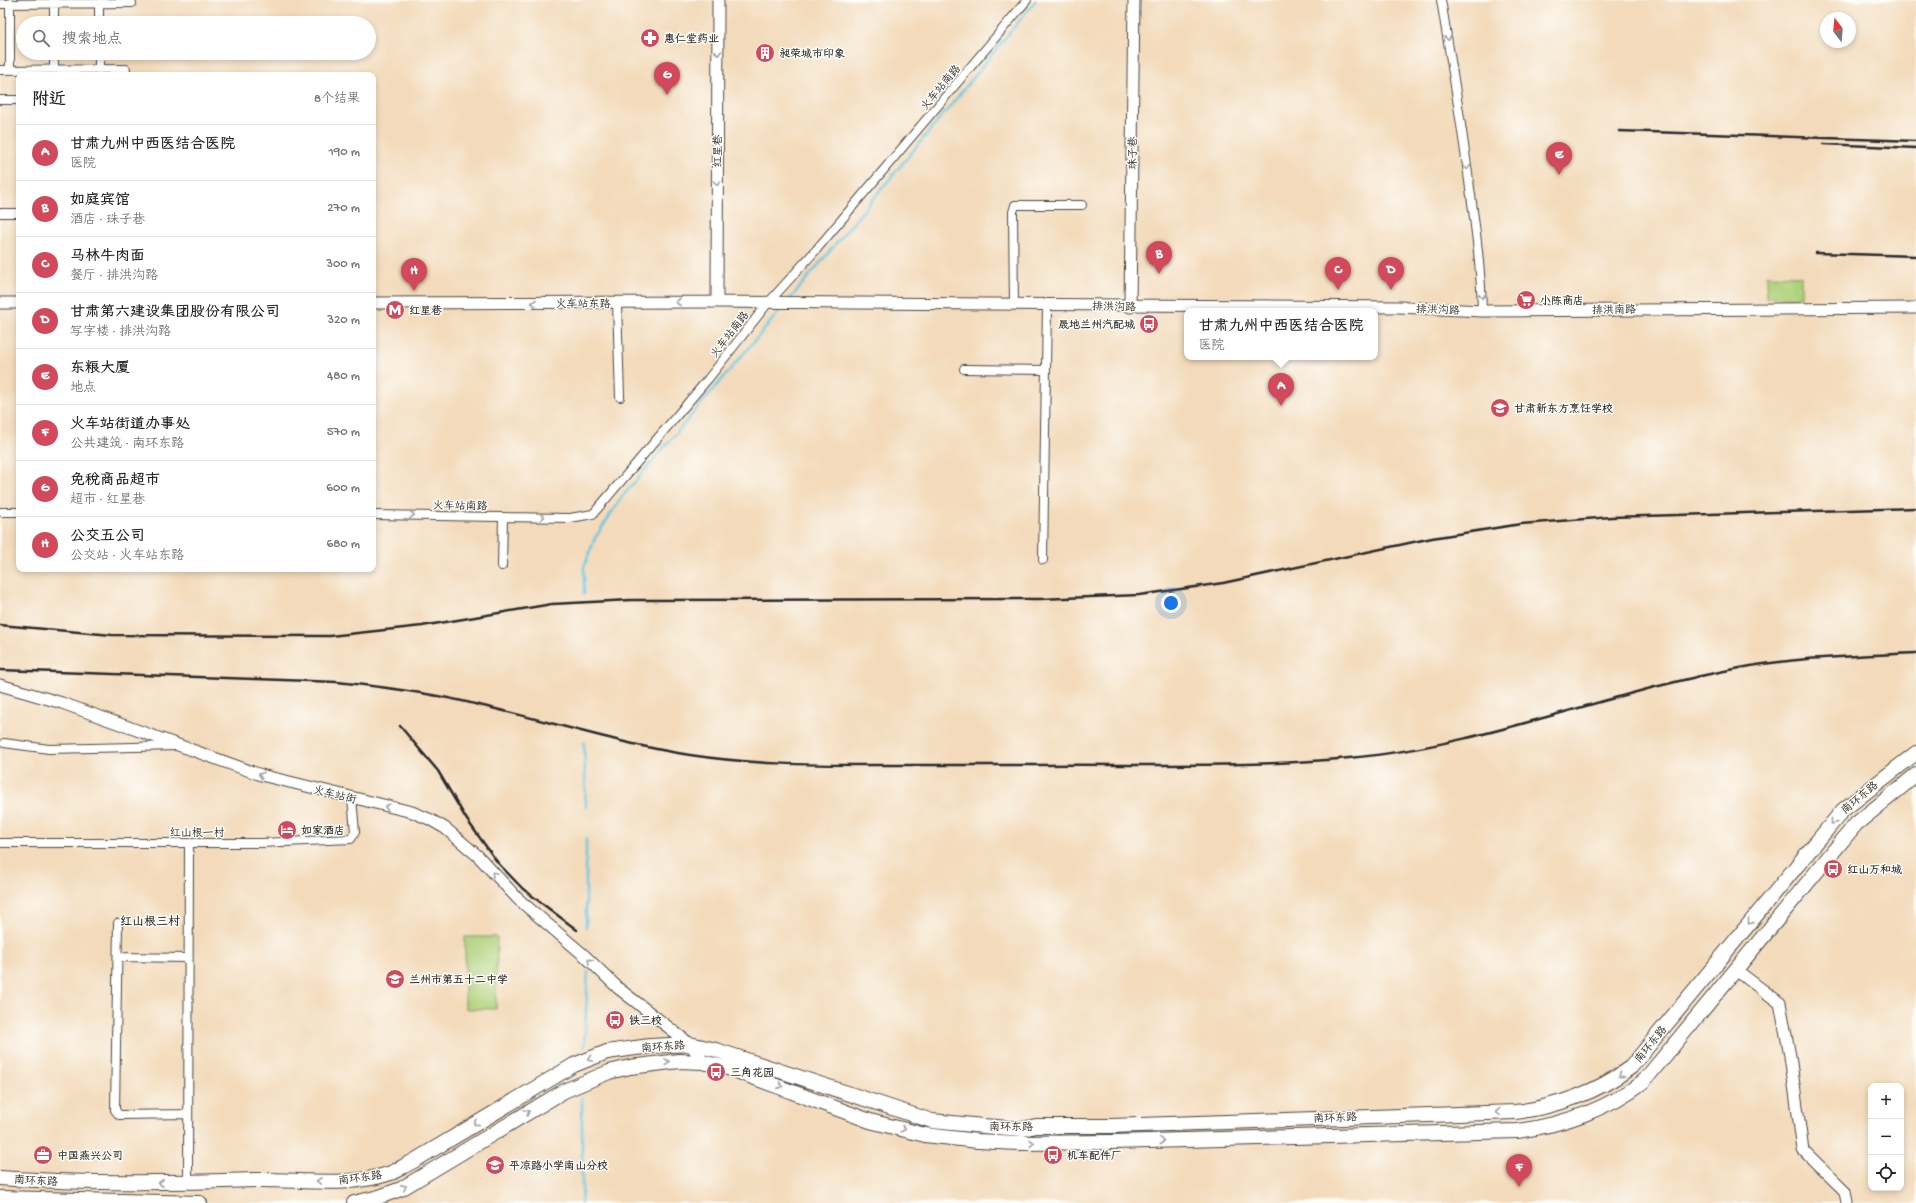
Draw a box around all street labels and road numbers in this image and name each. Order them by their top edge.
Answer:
street label: 火车站南路 [918,62,964,113]
street label: 红星巷 [712,135,725,168]
street label: 珠子巷 [1127,136,1140,170]
street label: 火车站东路 [556,298,611,311]
street label: 排洪沟路 [1092,301,1136,314]
street label: 排洪沟路 [1416,303,1460,318]
street label: 排洪南路 [1592,303,1636,317]
street label: 火车站南路 [707,309,752,361]
street label: 火车站南路 [432,499,488,513]
street label: 南环东路 [1838,778,1881,817]
street label: 火车站街 [312,784,359,807]
street label: 红山根一村 [170,826,225,840]
street label: 南环东路 [1631,1023,1670,1066]
street label: 南环东路 [641,1038,686,1056]
street label: 南环东路 [1313,1110,1357,1126]
street label: 南环东路 [989,1120,1033,1134]
street label: 南环东路 [337,1168,383,1188]
street label: 南环东路 [14,1173,58,1189]

